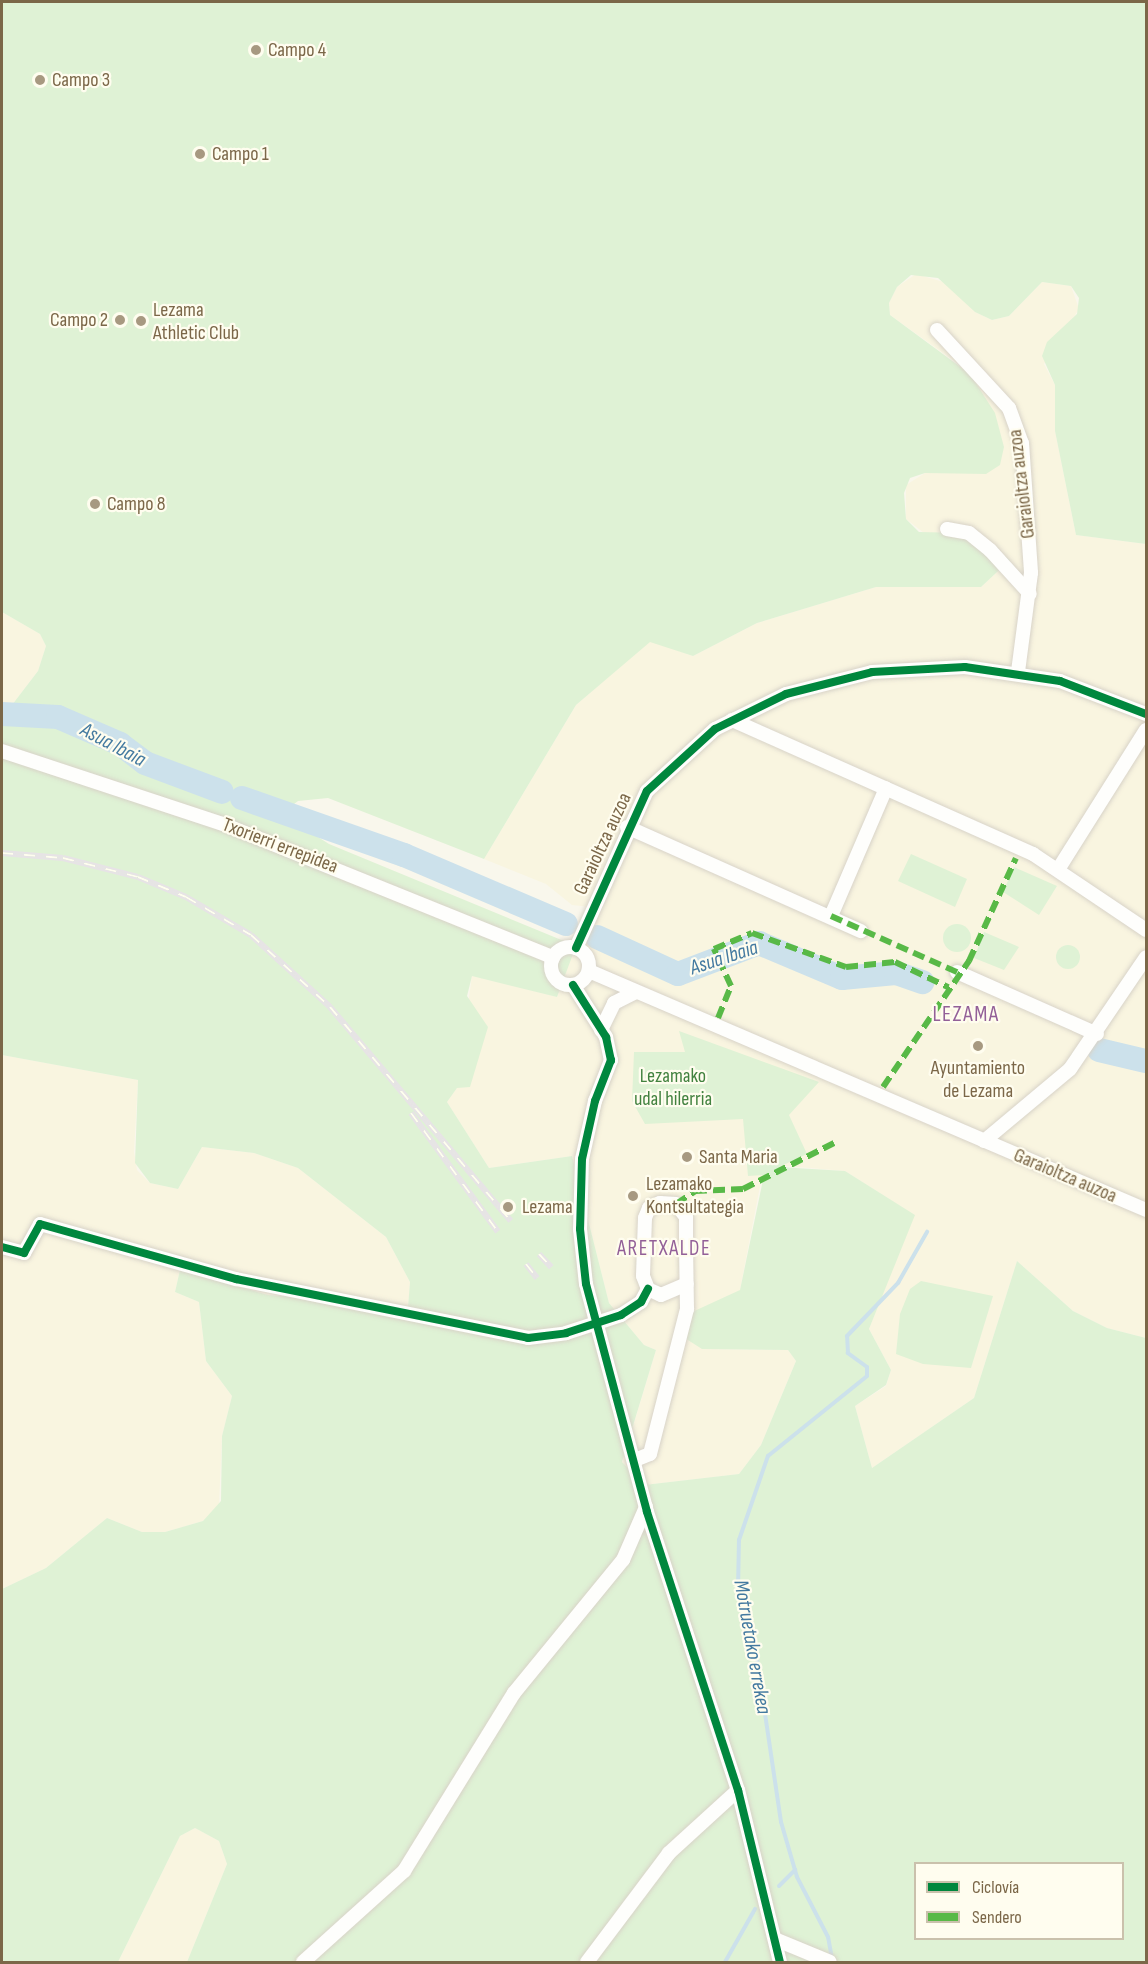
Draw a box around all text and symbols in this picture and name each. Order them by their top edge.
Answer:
place label: Campo 4 [268,38,326,62]
marker: Campo 4 [249,43,263,57]
place label: Campo 3 [52,68,110,92]
marker: Campo 3 [33,73,47,87]
place label: Campo 1 [212,142,269,166]
marker: Campo 1 [193,147,207,161]
place label: Lezama Athletic Club [153,298,239,345]
place label: Campo 2 [50,308,108,332]
marker: Campo 2 [113,313,127,327]
marker: Lezama Athletic Club [134,314,148,328]
street label: Garaioltza auzoa [1003,428,1041,540]
place label: Campo 8 [107,492,165,516]
marker: Campo 8 [88,497,102,511]
water label: Asua Ibaia [76,717,150,773]
street label: Garaioltza auzoa [569,789,637,899]
street label: Txorierri errepidea [219,813,341,879]
water label: Asua Ibaia [687,935,761,981]
district label: LEZAMA [932,1002,1000,1028]
marker: Ayuntamiento de Lezama [971,1039,985,1053]
place label: Ayuntamiento de Lezama [931,1056,1025,1103]
park label: Lezamako udal hilerria [634,1064,712,1111]
street label: Garaioltza auzoa [1010,1144,1120,1208]
place label: Santa Maria [699,1145,778,1169]
marker: Santa Maria [680,1150,694,1164]
place label: Lezamako Kontsultategia [646,1172,744,1219]
marker: Lezamako Kontsultategia [624,1187,642,1205]
place label: Lezama [522,1195,573,1219]
marker: Lezama [499,1198,517,1216]
district label: ARETXALDE [617,1236,711,1262]
water label: Motruetako errekea [728,1578,776,1716]
legend [914,1862,1124,1940]
text: Ciclovía [972,1877,1019,1898]
text: Sendero [972,1907,1022,1928]

